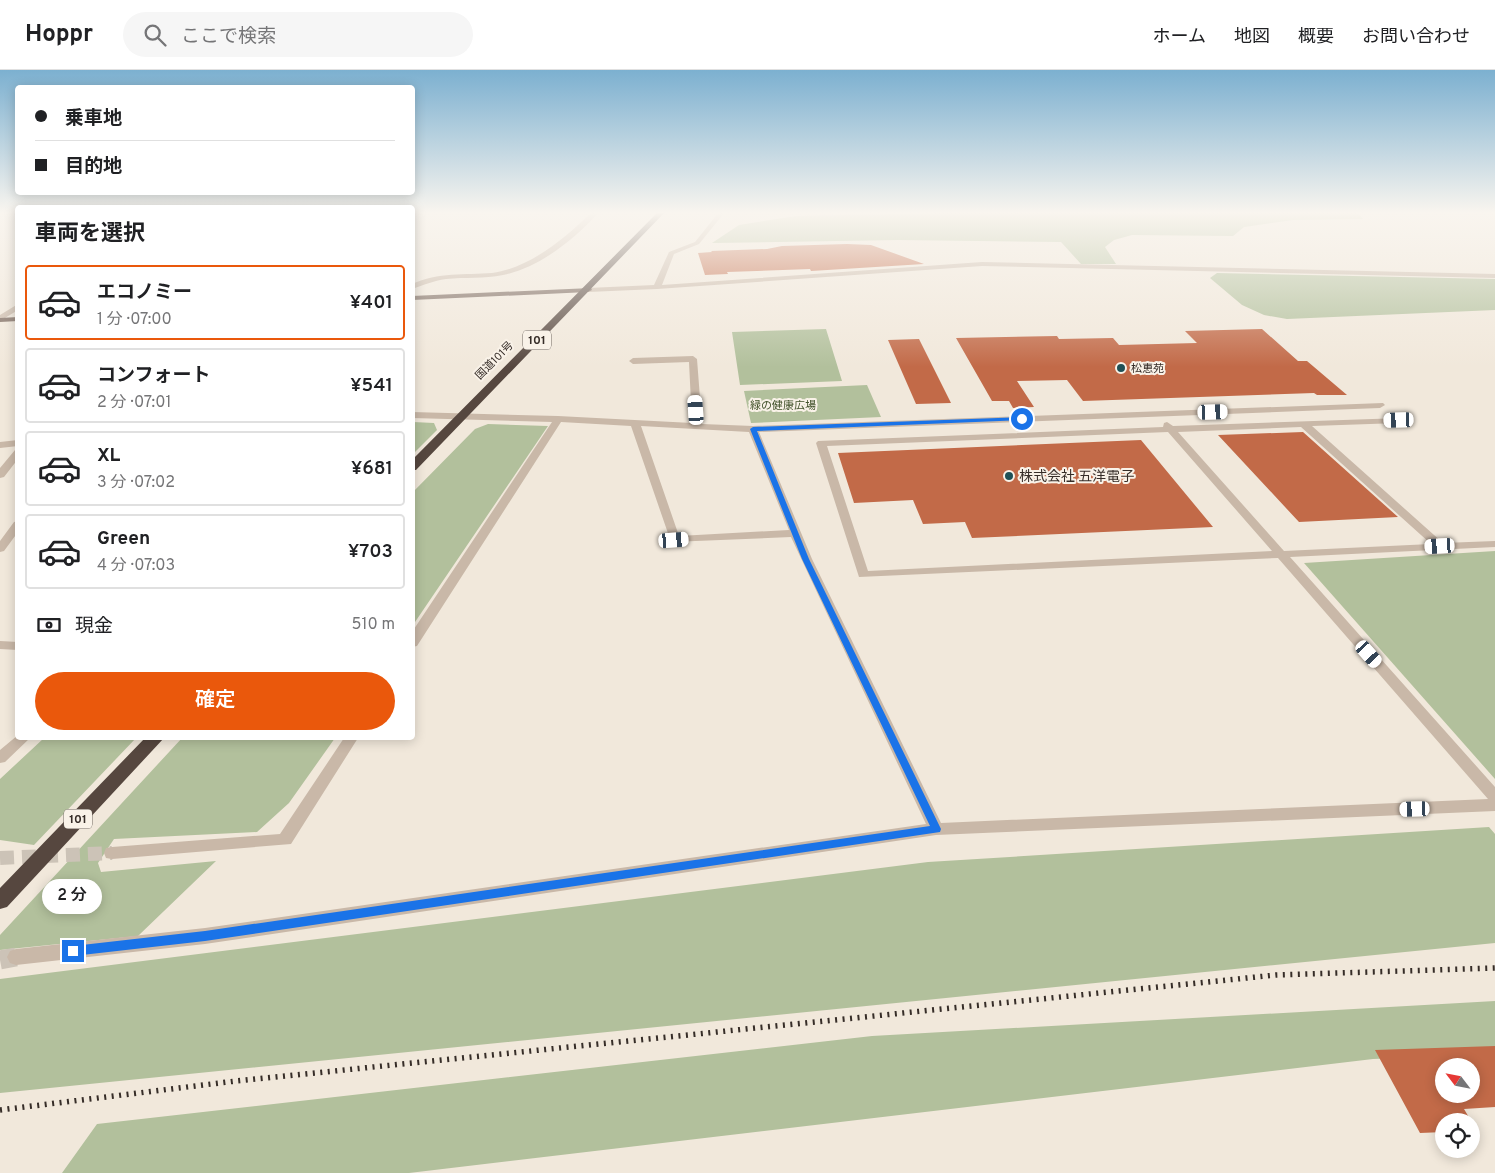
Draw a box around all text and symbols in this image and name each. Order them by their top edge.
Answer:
search box [123,12,473,57]
text: Hoppr [25,20,93,50]
icon: search [141,21,169,49]
text: ここで検索 [181,25,276,49]
text: ホーム [1153,26,1206,49]
text: 地図 [1234,26,1270,49]
text: 概要 [1298,26,1334,49]
text: お問い合わせ [1362,26,1470,49]
text: 乗車地 [65,107,122,131]
text: 目的地 [65,155,122,179]
text: 車両を選択 [35,221,145,248]
icon: car [37,280,82,325]
text: エコノミー [97,281,192,305]
text: ¥401 [350,291,393,315]
text: 1 分 · 07:00 [97,310,172,330]
road number: 101 [523,330,551,350]
street label: 国道101号 [473,339,517,383]
marker: 松恵苑 [1115,362,1127,374]
place label: 松恵苑 [1131,362,1164,376]
icon: car [37,363,82,408]
text: コンフォート [97,364,210,388]
text: ¥541 [350,374,393,398]
text: 2 分 · 07:01 [97,393,171,413]
car [687,395,704,425]
park label: 緑の健康広場 [750,399,816,413]
car [1197,404,1228,420]
route start [1011,408,1033,430]
car [1383,412,1414,428]
text: XL [97,444,120,468]
icon: car [37,446,82,491]
text: ¥681 [351,457,393,481]
place label: 株式会社 五洋電子 [1019,469,1134,486]
marker: 株式会社 五洋電子 [1003,470,1015,482]
text: 3 分 · 07:02 [97,473,175,493]
text: Green [97,527,150,551]
icon: car [37,529,82,574]
car [658,531,689,549]
car [1424,538,1455,554]
text: ¥703 [348,540,393,564]
text: 4 分 · 07:03 [97,556,175,576]
icon: cash [35,611,63,639]
text: 現金 [75,615,113,639]
text: 510 m [352,615,395,635]
car [1353,638,1384,670]
button: 確定 [35,672,395,730]
car [1399,801,1430,817]
road number: 101 [64,810,92,829]
callout: 2 分 [43,878,103,914]
text: 2 分 [57,886,87,906]
route end [62,940,84,962]
north arrow [1435,1058,1480,1102]
map controls [1435,1058,1480,1158]
button: locate [1435,1113,1480,1158]

